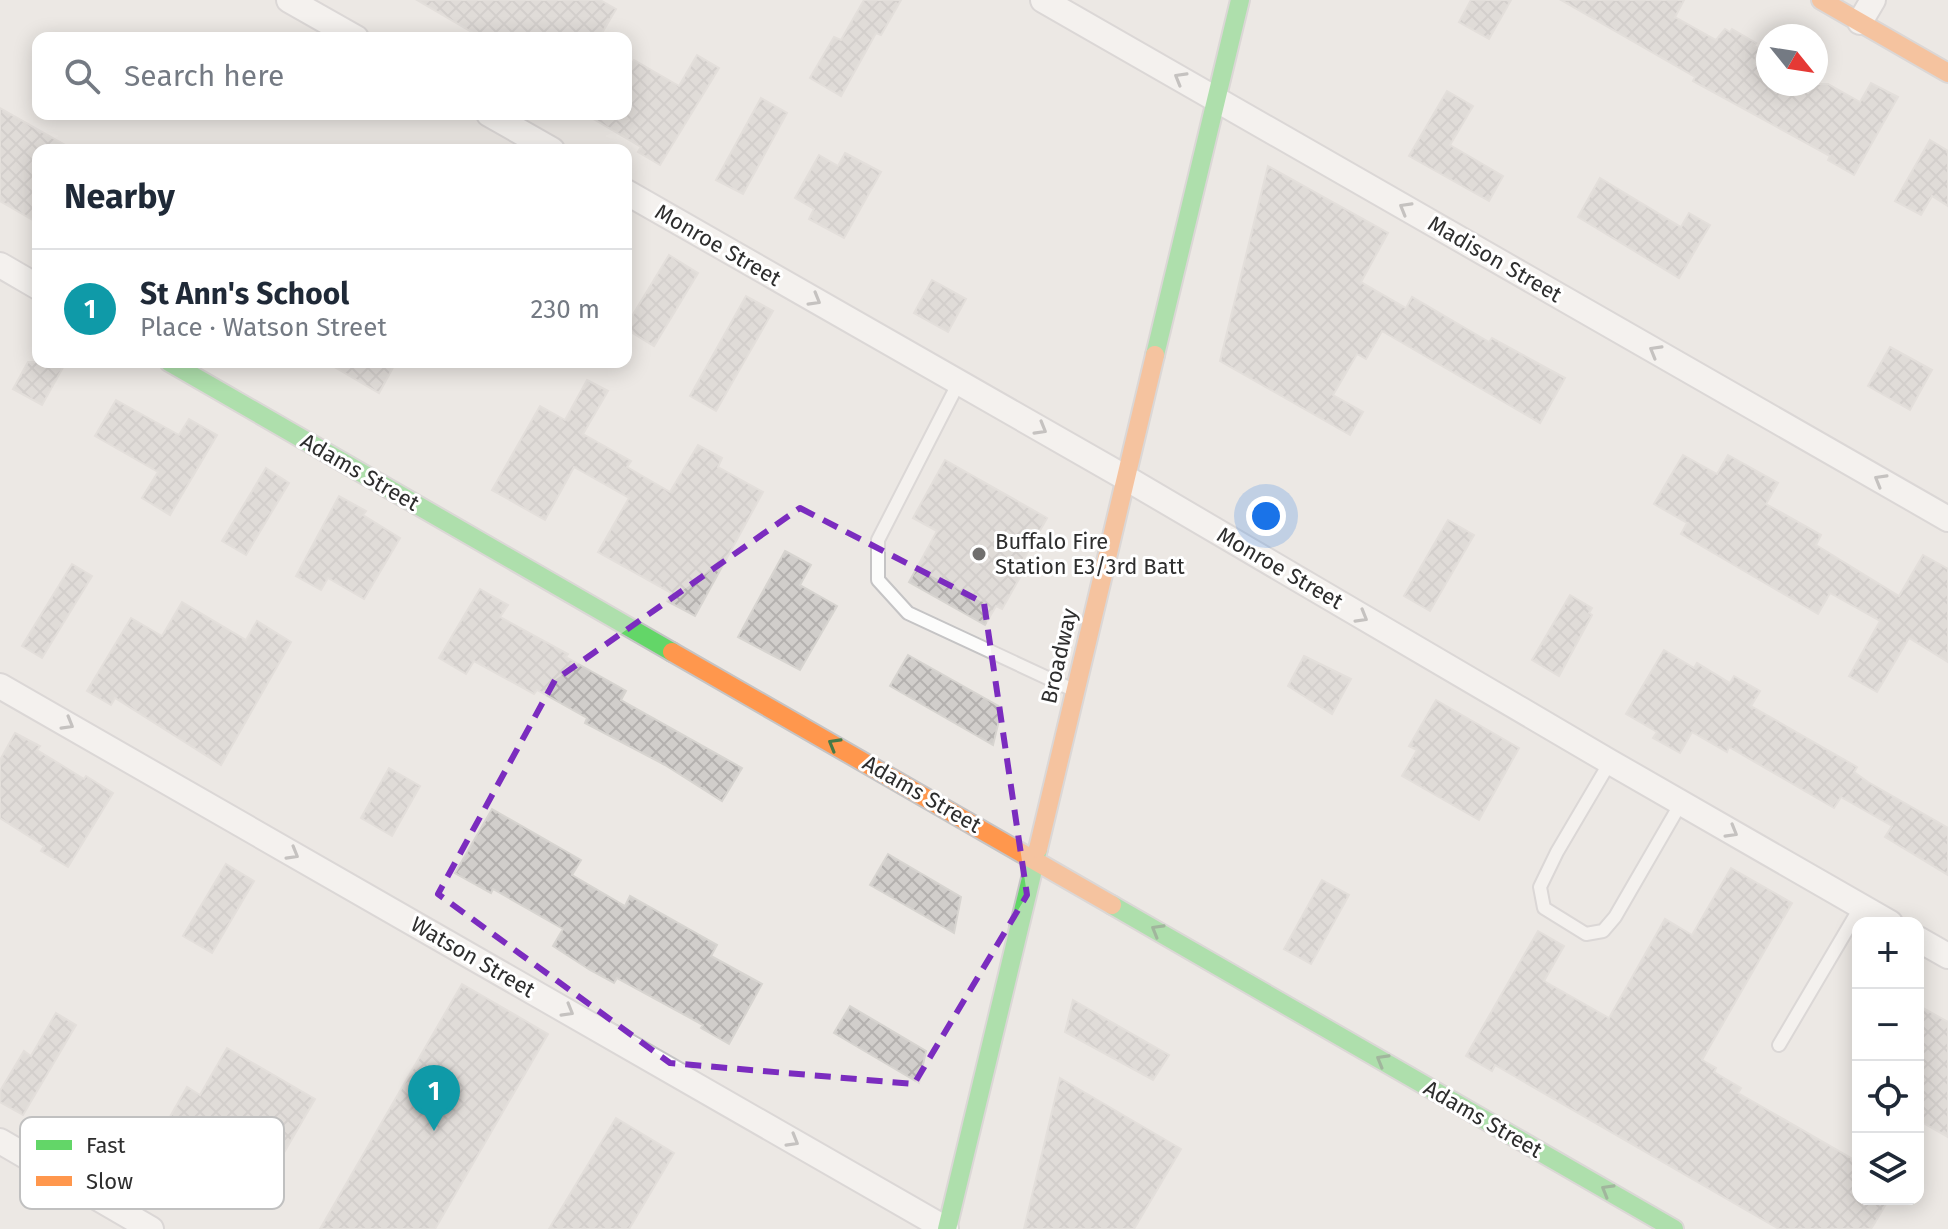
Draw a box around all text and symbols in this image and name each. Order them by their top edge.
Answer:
north arrow [1756,24,1828,96]
search box [32,32,632,120]
icon: search [60,54,104,98]
text: Search here [124,58,284,94]
one-way arrow [1174,72,1188,88]
text: Nearby [64,176,175,217]
street label: Monroe Street [650,198,786,292]
one-way arrow [1399,202,1414,218]
street label: Madison Street [1423,210,1567,308]
text: St Ann's School [140,276,349,312]
one-way arrow [807,290,821,306]
text: 1 [84,294,96,325]
text: 230 m [531,294,600,325]
text: Place · Watson Street [140,312,387,343]
one-way arrow [1649,345,1664,361]
one-way arrow [1032,419,1047,435]
street label: Adams Street [296,427,424,517]
one-way arrow [1874,474,1889,490]
your location [1246,496,1286,536]
street label: Monroe Street [1212,521,1348,615]
place label: Buffalo Fire Station E3/3rd Batt [995,528,1185,580]
marker: Buffalo Fire Station E3/3rd Batt [970,545,988,563]
street label: Broadway [1035,606,1083,706]
one-way arrow [1353,607,1368,622]
one-way arrow [59,714,74,730]
one-way arrow [828,738,843,754]
street label: Adams Street [858,749,986,839]
one-way arrow [1723,822,1738,838]
one-way arrow [284,844,299,860]
street label: Watson Street [406,911,540,1003]
map controls [1852,917,1924,1205]
button: + [1852,917,1924,989]
one-way arrow [1151,924,1165,940]
button: − [1852,989,1924,1061]
one-way arrow [559,1001,574,1016]
one-way arrow [1376,1054,1391,1070]
button: locate [1852,1061,1924,1133]
pin: 1 [408,1065,460,1131]
street label: Adams Street [1419,1074,1547,1164]
legend [20,1117,284,1209]
one-way arrow [784,1131,799,1147]
text: Fast [86,1132,126,1159]
button: layers [1852,1133,1924,1205]
text: Slow [86,1168,133,1195]
one-way arrow [1601,1184,1616,1200]

